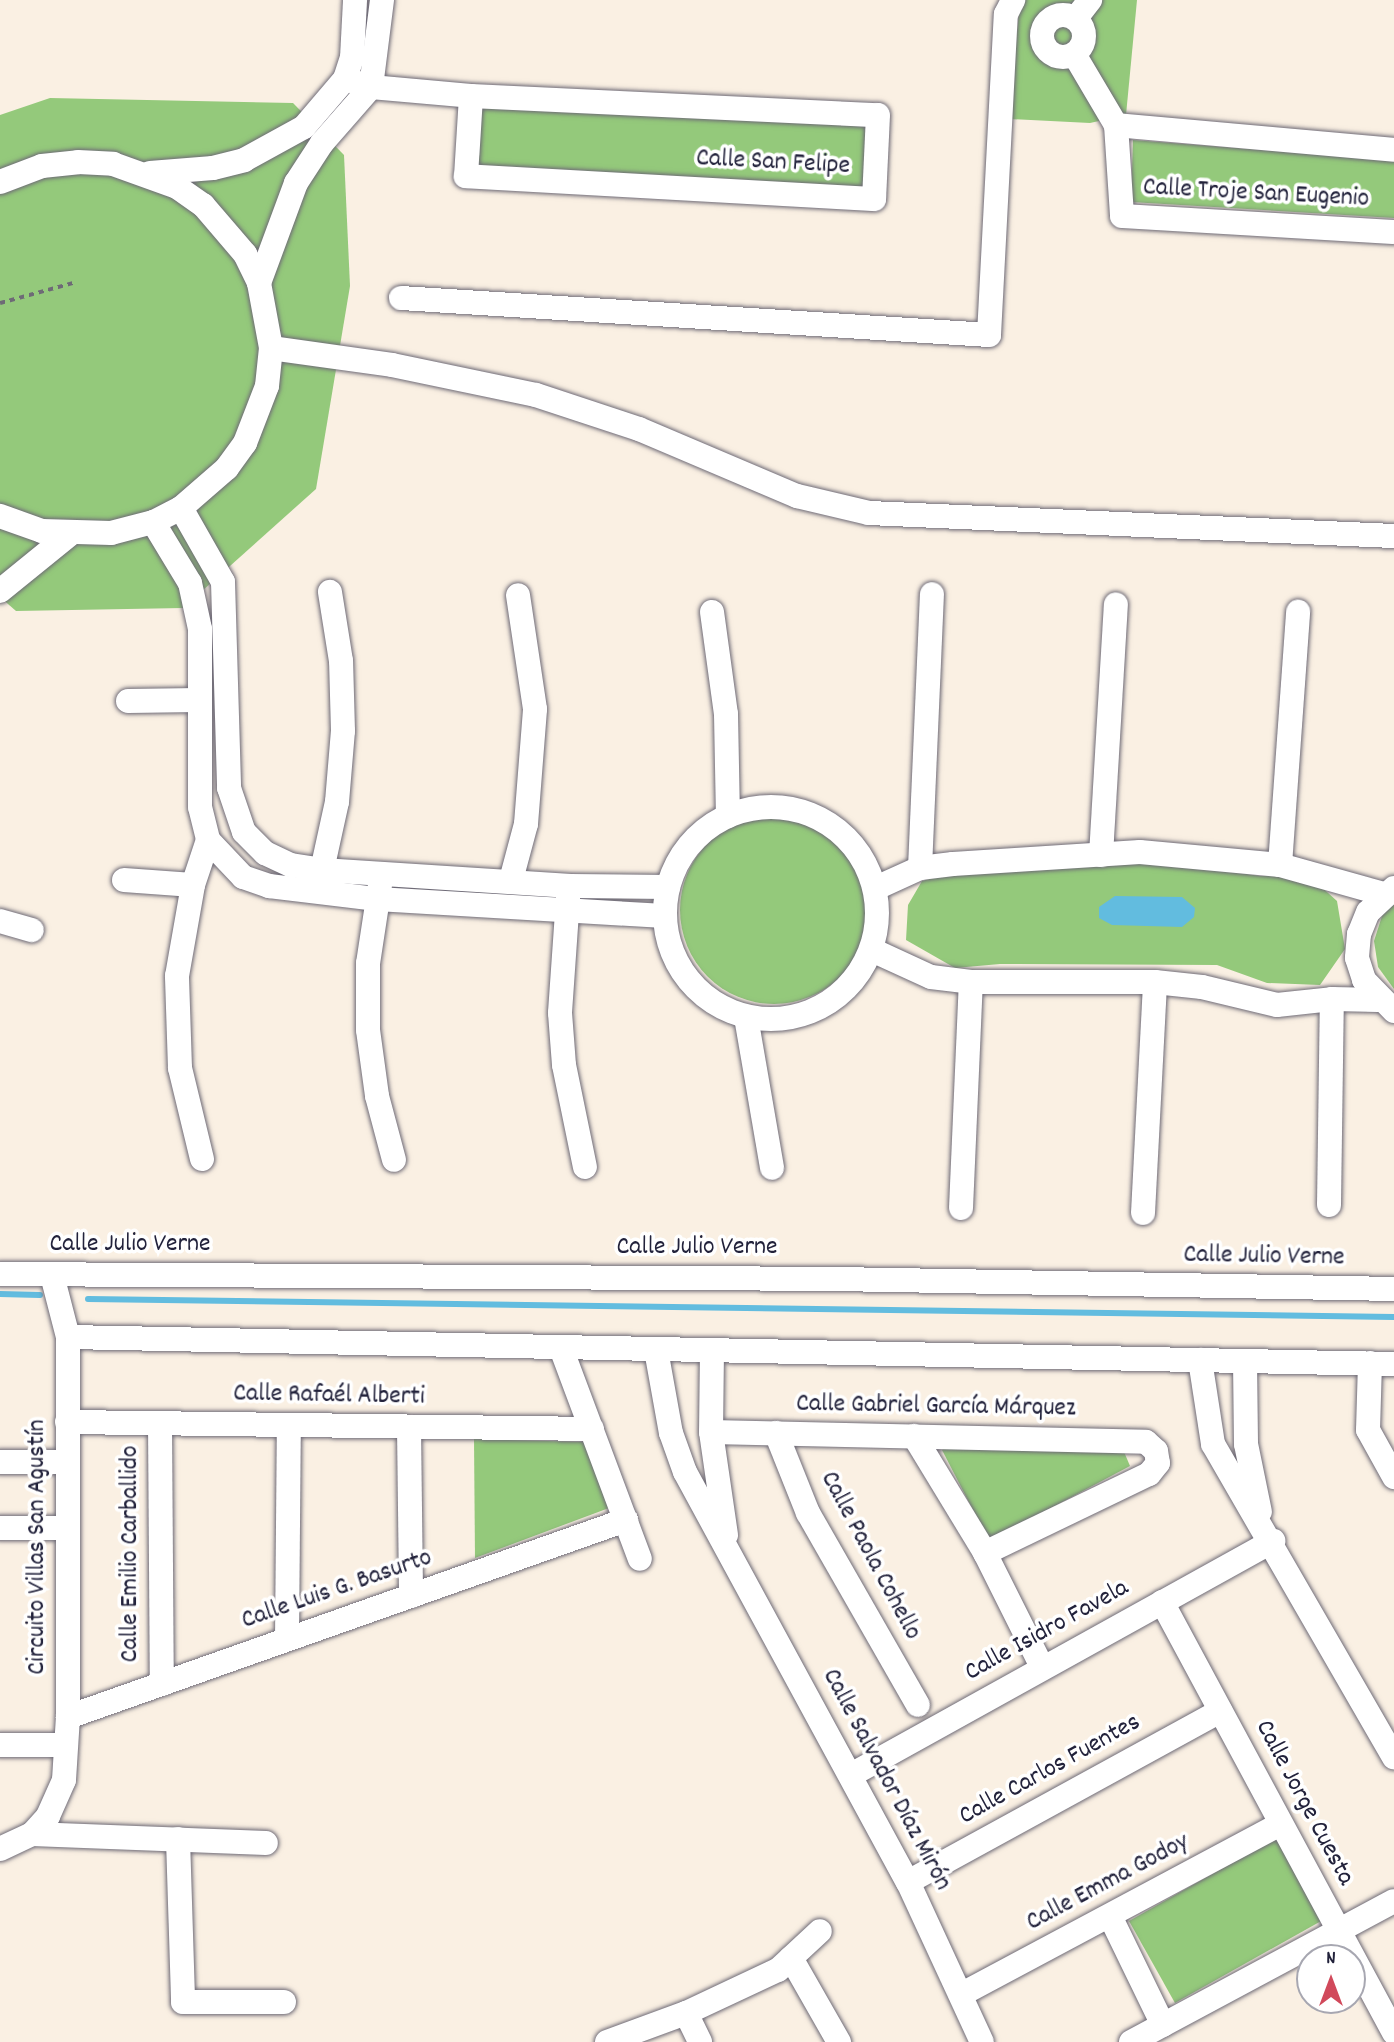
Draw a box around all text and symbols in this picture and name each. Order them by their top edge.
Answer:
street label: Calle San Felipe [695,143,851,183]
street label: Calle Troje San Eugenio [1142,172,1370,216]
street label: Calle Julio Verne [50,1229,210,1261]
street label: Calle Julio Verne [617,1232,777,1264]
street label: Calle Julio Verne [1183,1240,1345,1274]
street label: Calle Rafaél Alberti [233,1379,425,1413]
street label: Calle Gabriel García Márquez [796,1389,1076,1425]
street label: Circuito Villas San Agustín [22,1419,54,1675]
street label: Calle Emilio Carballido [115,1446,147,1662]
street label: Calle Paola Cohello [812,1466,928,1646]
street label: Calle Luis G. Basurto [238,1543,436,1637]
street label: Calle Isidro Favela [960,1573,1134,1689]
street label: Calle Salvador Díaz Mirón [814,1664,958,1896]
street label: Calle Carlos Fuentes [954,1707,1146,1833]
street label: Calle Jorge Cuesta [1247,1715,1361,1891]
street label: Calle Emma Godoy [1021,1827,1195,1939]
north arrow [1296,1944,1366,2014]
text: N [1326,1946,1336,1973]

